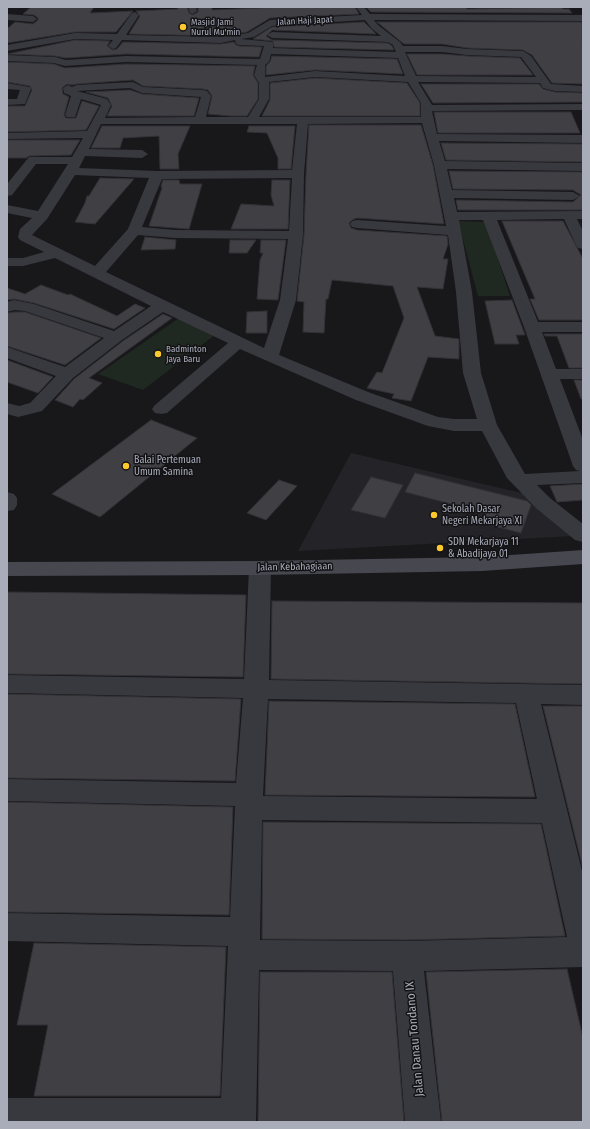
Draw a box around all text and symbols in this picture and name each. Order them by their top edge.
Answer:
street label: Jalan Haji Japat [277,14,333,28]
place label: Masjid Jami Nurul Mu'min [191,17,240,38]
marker: Masjid Jami Nurul Mu'min [178,22,188,32]
place label: Badminton Jaya Baru [166,344,206,365]
marker: Badminton Jaya Baru [153,349,163,359]
place label: Balai Pertemuan Umum Samina [134,454,201,478]
marker: Balai Pertemuan Umum Samina [121,461,131,471]
place label: Sekolah Dasar Negeri Mekarjaya XI [442,503,522,526]
marker: Sekolah Dasar Negeri Mekarjaya XI [429,510,439,520]
place label: SDN Mekarjaya 11 & Abadijaya 01 [448,536,519,560]
marker: SDN Mekarjaya 11 & Abadijaya 01 [435,543,445,553]
street label: Jalan Kebahagiaan [257,560,333,574]
street label: Jalan Danau Tondano IX [403,981,427,1097]

